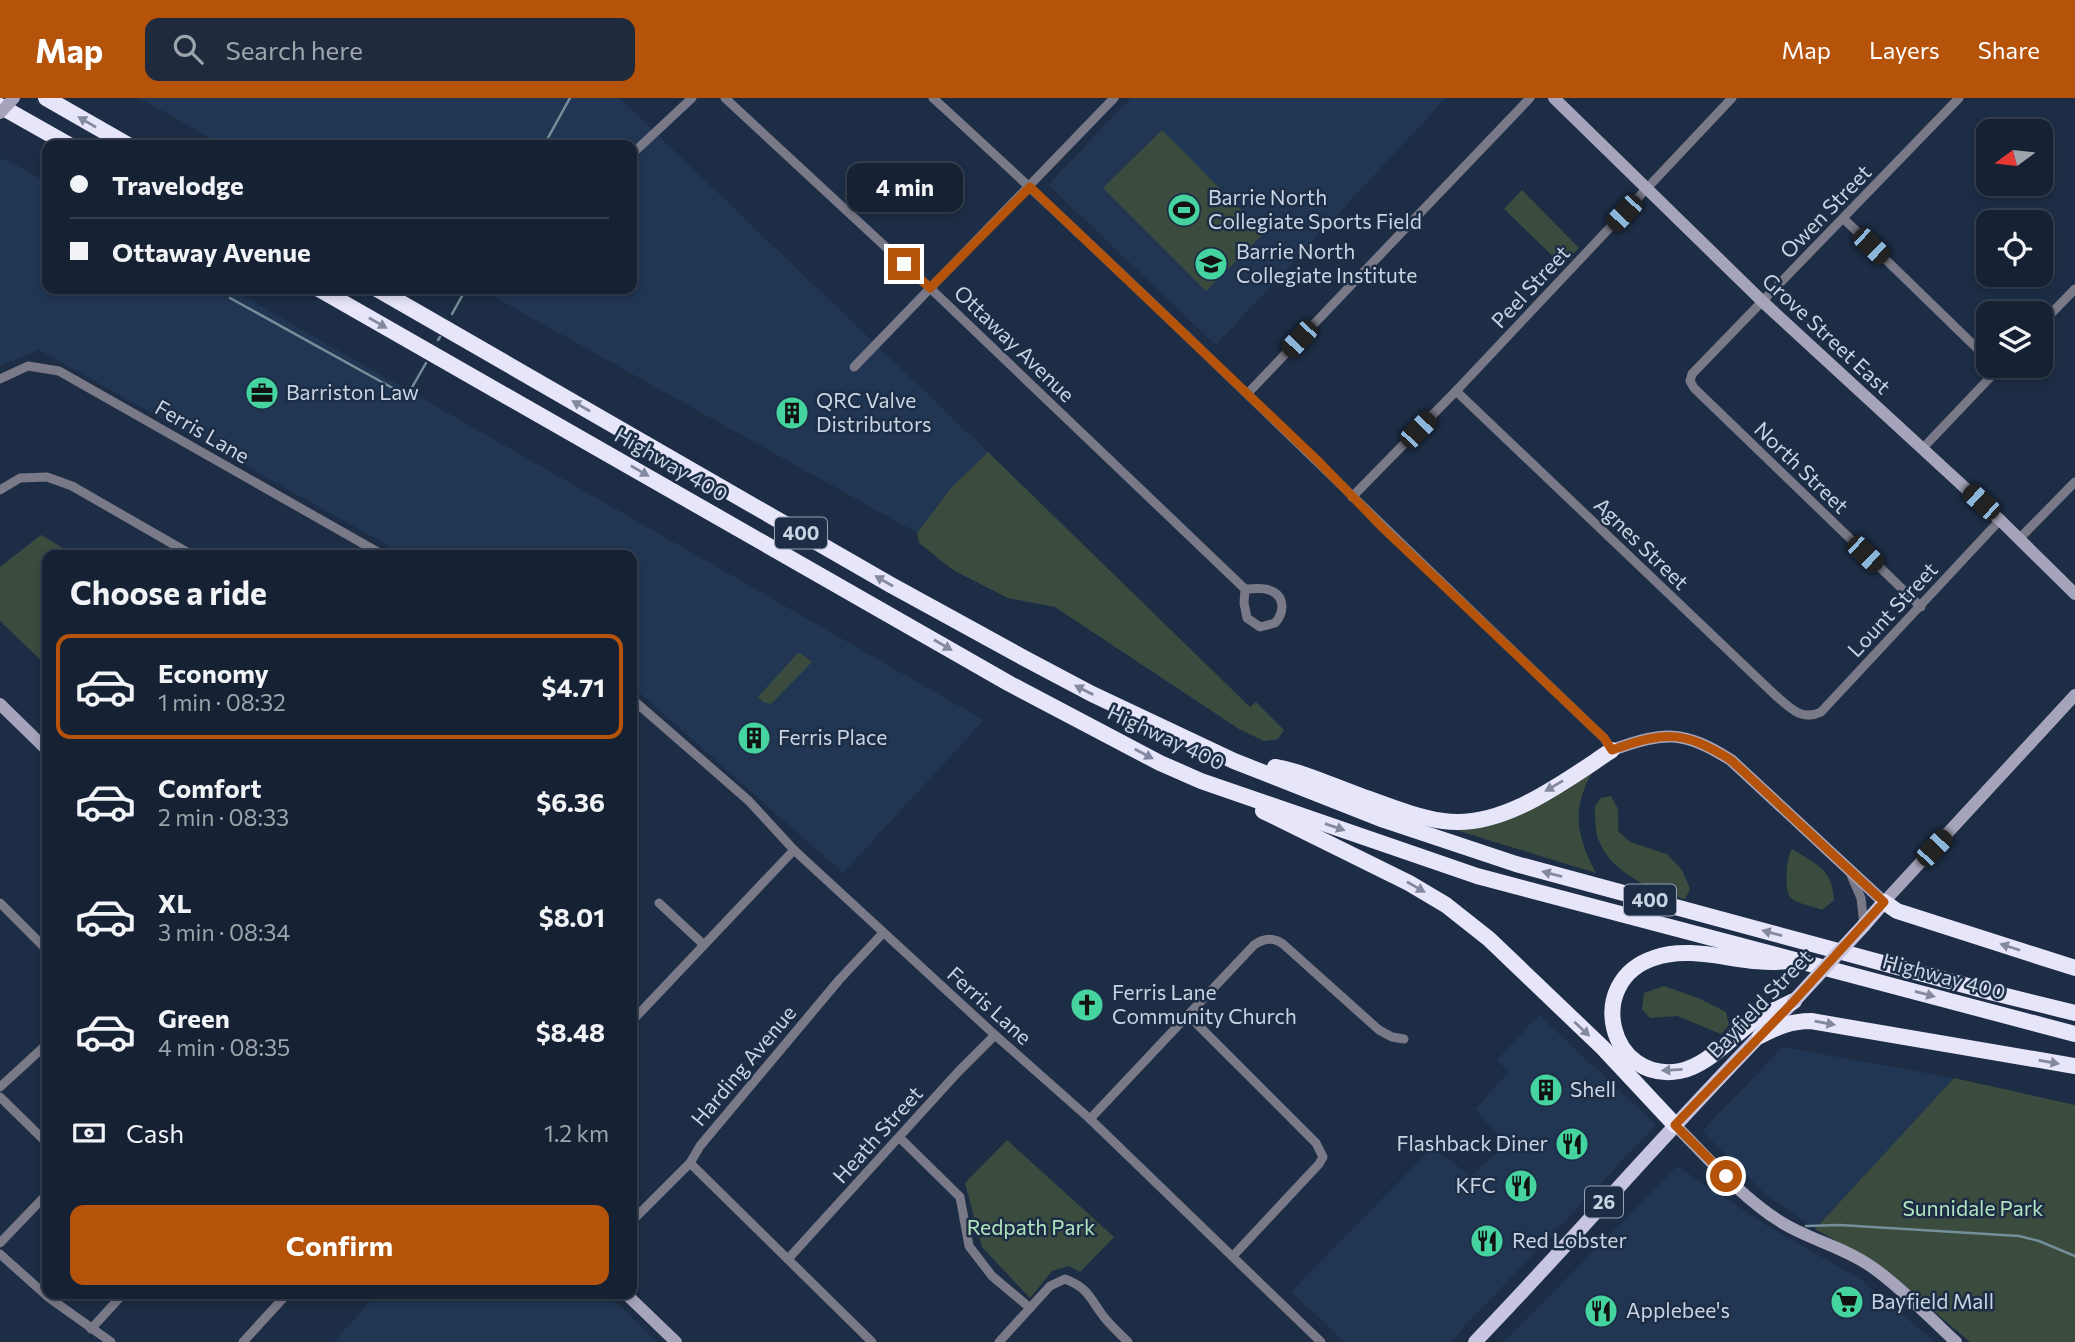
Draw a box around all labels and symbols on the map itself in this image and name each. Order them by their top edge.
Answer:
one-way arrow [77,116,97,128]
north arrow [1976,119,2053,196]
street label: Owen Street [1774,159,1876,263]
callout: 4 min [846,162,962,212]
place label: Barrie North Collegiate Sports Field [1208,184,1422,233]
car [1602,190,1647,236]
sports icon: Barrie North Collegiate Sports Field [1165,191,1203,229]
car [1849,224,1894,268]
place label: Barrie North Collegiate Institute [1236,238,1417,287]
street label: Peel Street [1485,240,1574,332]
school or university icon: Barrie North Collegiate Institute [1192,245,1230,283]
route end [888,248,920,280]
street label: Grove Street East [1758,267,1896,399]
street label: Ottaway Avenue [950,279,1080,407]
car [1277,316,1322,362]
one-way arrow [368,317,388,329]
office icon: Barriston Law [243,374,281,412]
place label: Barriston Law [286,379,419,404]
place label: QRC Valve Distributors [816,387,932,436]
street label: Ferris Lane [151,394,254,468]
building icon: QRC Valve Distributors [773,394,811,432]
one-way arrow [571,400,590,412]
car [1396,408,1441,452]
street label: North Street [1750,416,1854,518]
street label: Highway 400 [611,421,733,506]
one-way arrow [630,465,649,477]
car [1959,480,2004,524]
street label: Agnes Street [1590,492,1694,594]
road number: 400 [775,518,827,548]
car [1843,532,1888,576]
street label: Lount Street [1842,556,1942,662]
one-way arrow [875,575,894,587]
one-way arrow [934,639,953,651]
one-way arrow [1074,684,1094,695]
street label: Highway 400 [1104,699,1229,775]
building icon: Ferris Place [735,719,773,757]
place label: Ferris Place [778,724,887,749]
one-way arrow [1134,748,1154,760]
one-way arrow [1544,780,1564,792]
one-way arrow [1325,822,1346,833]
car [1912,825,1957,871]
one-way arrow [1542,868,1563,878]
one-way arrow [1406,881,1425,893]
road number: 400 [1624,884,1676,916]
one-way arrow [1761,927,1783,938]
one-way arrow [1999,941,2020,952]
street label: Bayfield Street [1701,944,1817,1062]
street label: Highway 400 [1880,947,2009,1004]
street label: Ferris Lane [943,961,1037,1049]
place label: Ferris Lane Community Church [1112,979,1297,1028]
church icon: Ferris Lane Community Church [1068,986,1106,1024]
one-way arrow [1915,989,1937,1000]
street label: Harding Avenue [685,1000,801,1130]
one-way arrow [1814,1018,1836,1029]
one-way arrow [1574,1020,1591,1037]
one-way arrow [2038,1057,2060,1068]
one-way arrow [1661,1065,1683,1076]
building icon: Shell [1527,1071,1565,1109]
place label: Shell [1570,1076,1616,1101]
street label: Heath Street [827,1080,927,1188]
restaurant icon: Flashback Diner [1553,1125,1591,1163]
place label: Flashback Diner [1396,1130,1548,1155]
route start [1710,1160,1742,1192]
restaurant icon: KFC [1502,1167,1540,1205]
place label: KFC [1455,1172,1496,1197]
road number: 26 [1585,1186,1623,1218]
park label: Sunnidale Park [1903,1195,2043,1220]
park label: Redpath Park [967,1214,1095,1239]
restaurant icon: Red Lobster [1468,1222,1506,1260]
place label: Red Lobster [1512,1227,1627,1252]
supermarket icon: Bayfield Mall [1828,1283,1866,1321]
place label: Bayfield Mall [1871,1288,1994,1313]
restaurant icon: Applebee's [1582,1292,1620,1330]
place label: Applebee's [1626,1297,1730,1322]

